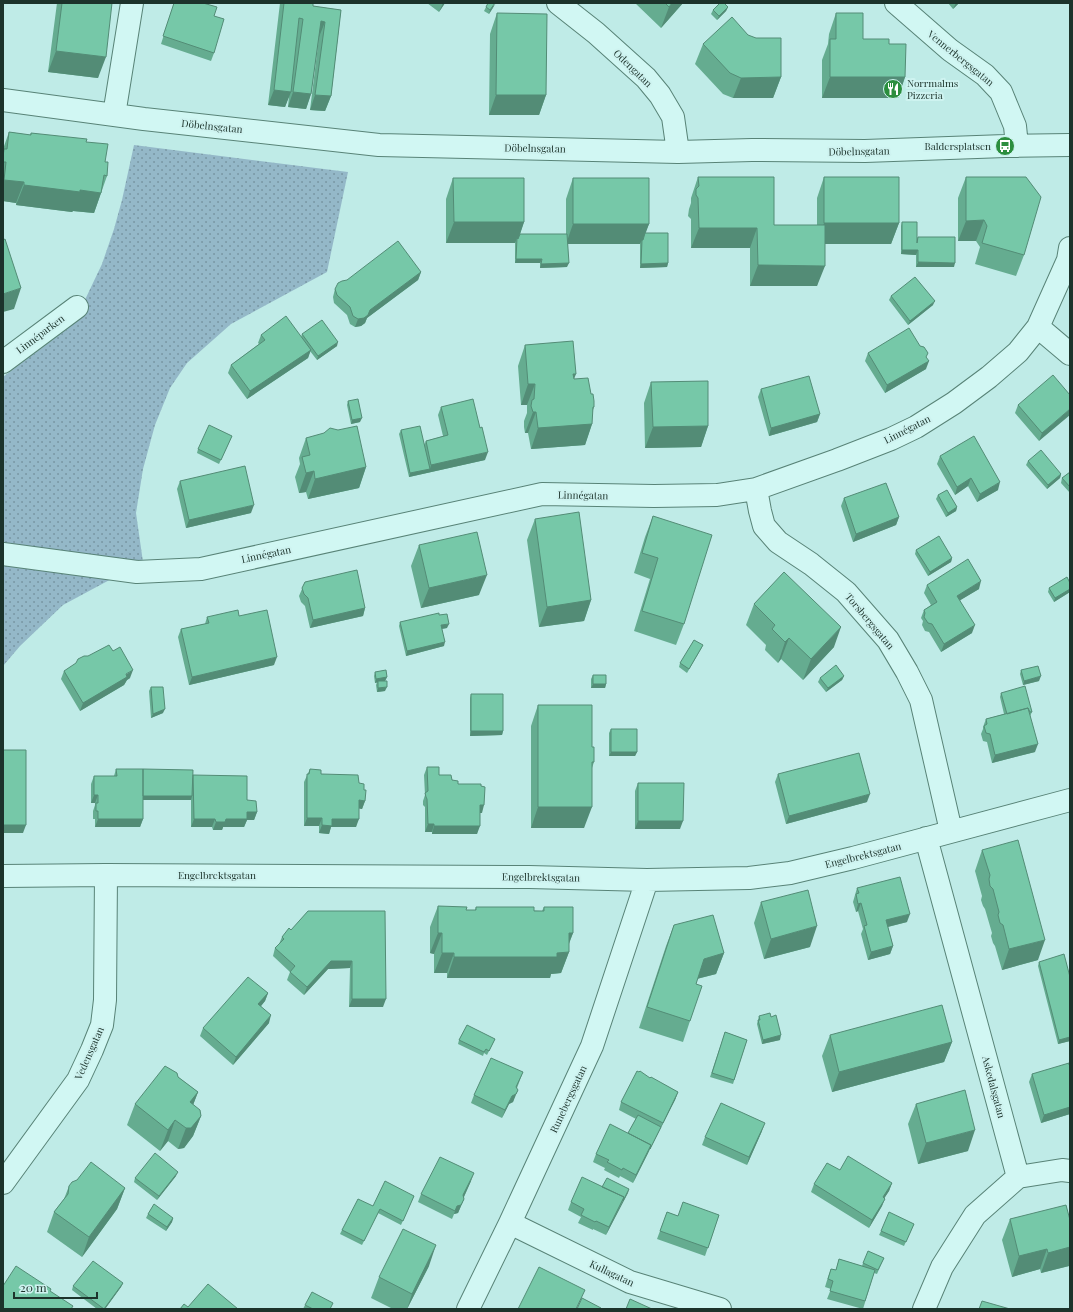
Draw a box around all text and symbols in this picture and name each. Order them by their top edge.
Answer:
street label: Vennerbergsgatan [924,26,997,89]
street label: Odengatan [611,46,655,90]
place label: Norrmalms Pizzeria [907,76,958,102]
restaurant icon: Norrmalms Pizzeria [882,78,904,100]
street label: Döbelnsgatan [181,116,243,136]
bus stop icon: Baldersplatsen [994,135,1016,157]
place label: Baldersplatsen [925,139,991,153]
street label: Döbelnsgatan [504,140,566,156]
street label: Döbelnsgatan [828,143,890,159]
street label: Linnéparken [13,311,67,357]
street label: Linnégatan [881,411,933,447]
street label: Linnégatan [558,488,608,502]
street label: Linnégatan [240,542,292,566]
street label: Torsbergsgatan [842,590,898,652]
street label: Engelbrektsgatan [823,839,903,871]
street label: Engelbrektsgatan [178,868,256,882]
street label: Engelbrektsgatan [502,869,580,885]
street label: Vedensgatan [71,1024,107,1083]
street label: Askedalsgatan [979,1053,1009,1120]
street label: Runebergsgatan [546,1063,590,1135]
street label: Kullagatan [587,1257,637,1289]
scale bar [14,1274,97,1300]
text: 20 m [20,1279,47,1295]

